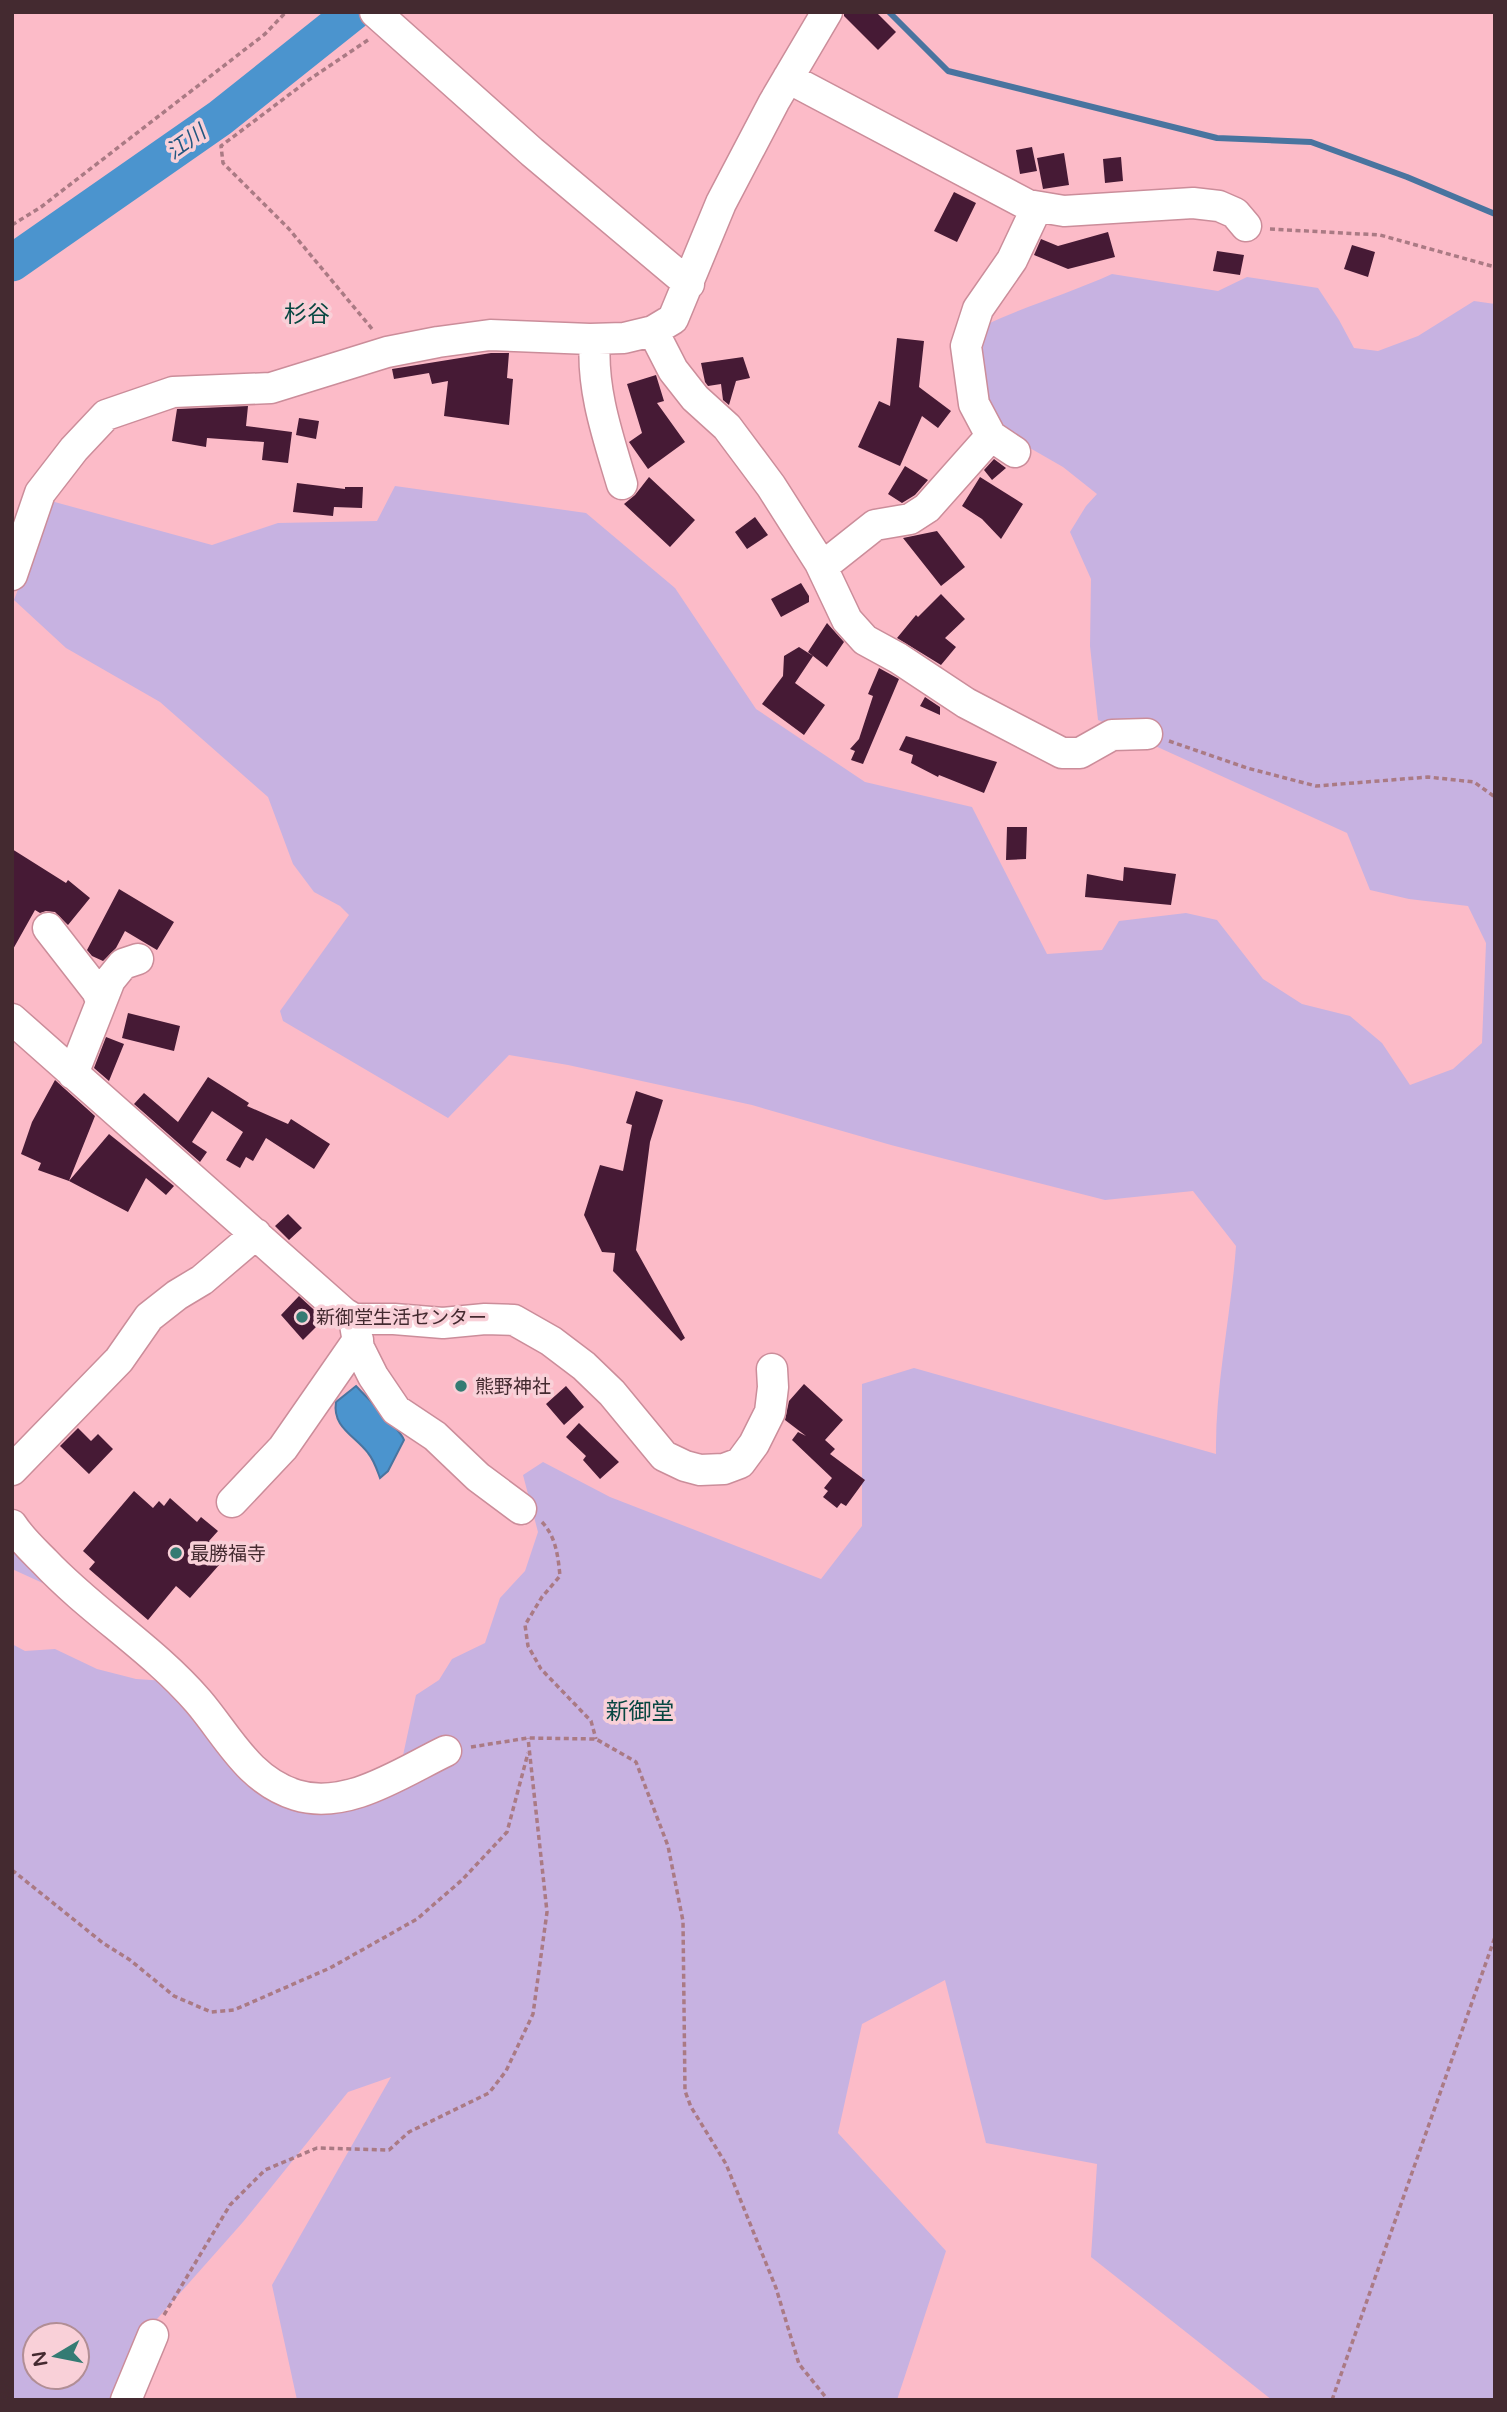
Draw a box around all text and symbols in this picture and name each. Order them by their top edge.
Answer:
water label: 江川 [162,119,212,165]
district label: 杉谷 [284,301,330,329]
place label: 新御堂生活センター [316,1307,487,1329]
marker: 新御堂生活センター [294,1309,310,1325]
place label: 熊野神社 [475,1376,551,1398]
marker: 熊野神社 [453,1378,469,1394]
place label: 最勝福寺 [190,1543,266,1565]
marker: 最勝福寺 [168,1545,184,1561]
district label: 新御堂 [606,1698,675,1726]
north arrow [21,2321,91,2391]
text: N [28,2349,52,2368]

